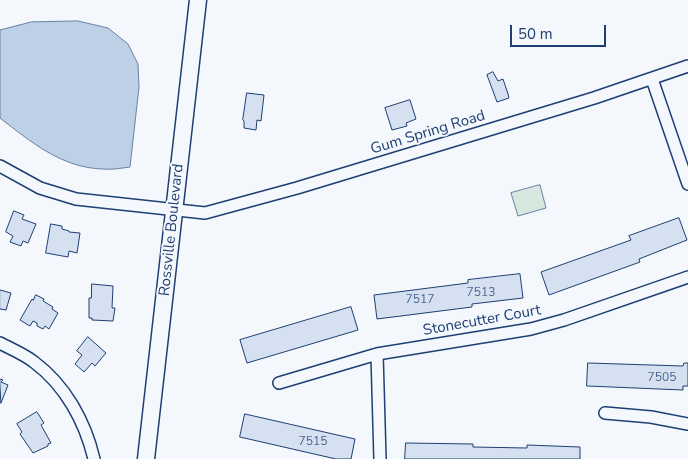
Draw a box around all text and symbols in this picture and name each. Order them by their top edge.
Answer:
scale bar [513,15,609,47]
text: 50 m [518,24,553,44]
street label: Gum Spring Road [369,107,487,159]
street label: Rossville Boulevard [156,163,188,297]
house number: 7513 [467,286,495,300]
house number: 7517 [406,293,434,307]
street label: Stonecutter Court [422,302,542,340]
house number: 7505 [648,371,676,385]
house number: 7515 [299,435,327,449]

